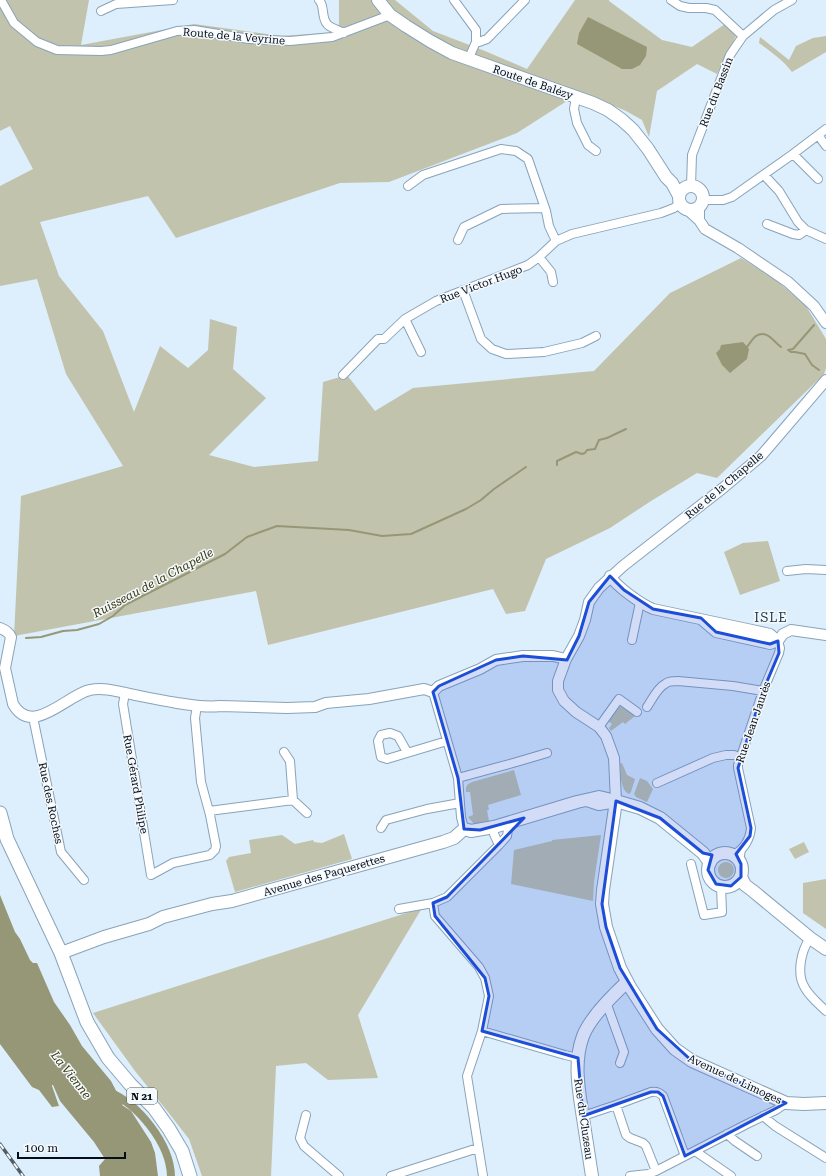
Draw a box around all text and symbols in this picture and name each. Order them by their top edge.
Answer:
street label: Route de la Veyrine [182,26,286,47]
street label: Rue du Bassin [697,55,736,129]
street label: Route de Balézy [491,63,575,102]
street label: Rue Victor Hugo [438,263,524,306]
street label: Rue de la Chapelle [683,449,766,522]
water label: Ruisseau de la Chapelle [90,545,216,621]
district label: ISLE [754,610,788,625]
street label: Rue Jean Jaurès [733,680,774,765]
street label: Rue Gérard Philipe [120,734,151,835]
street label: Rue des Roches [36,761,65,845]
street label: Avenue des Paquerettes [262,852,386,899]
water label: La Vienne [47,1048,94,1102]
street label: Avenue de Limoges [686,1052,784,1107]
street label: Rue du Cluzeau [571,1078,596,1161]
road number: N 21 [127,1088,157,1104]
scale bar [18,1134,125,1160]
text: 100 m [24,1141,58,1155]

